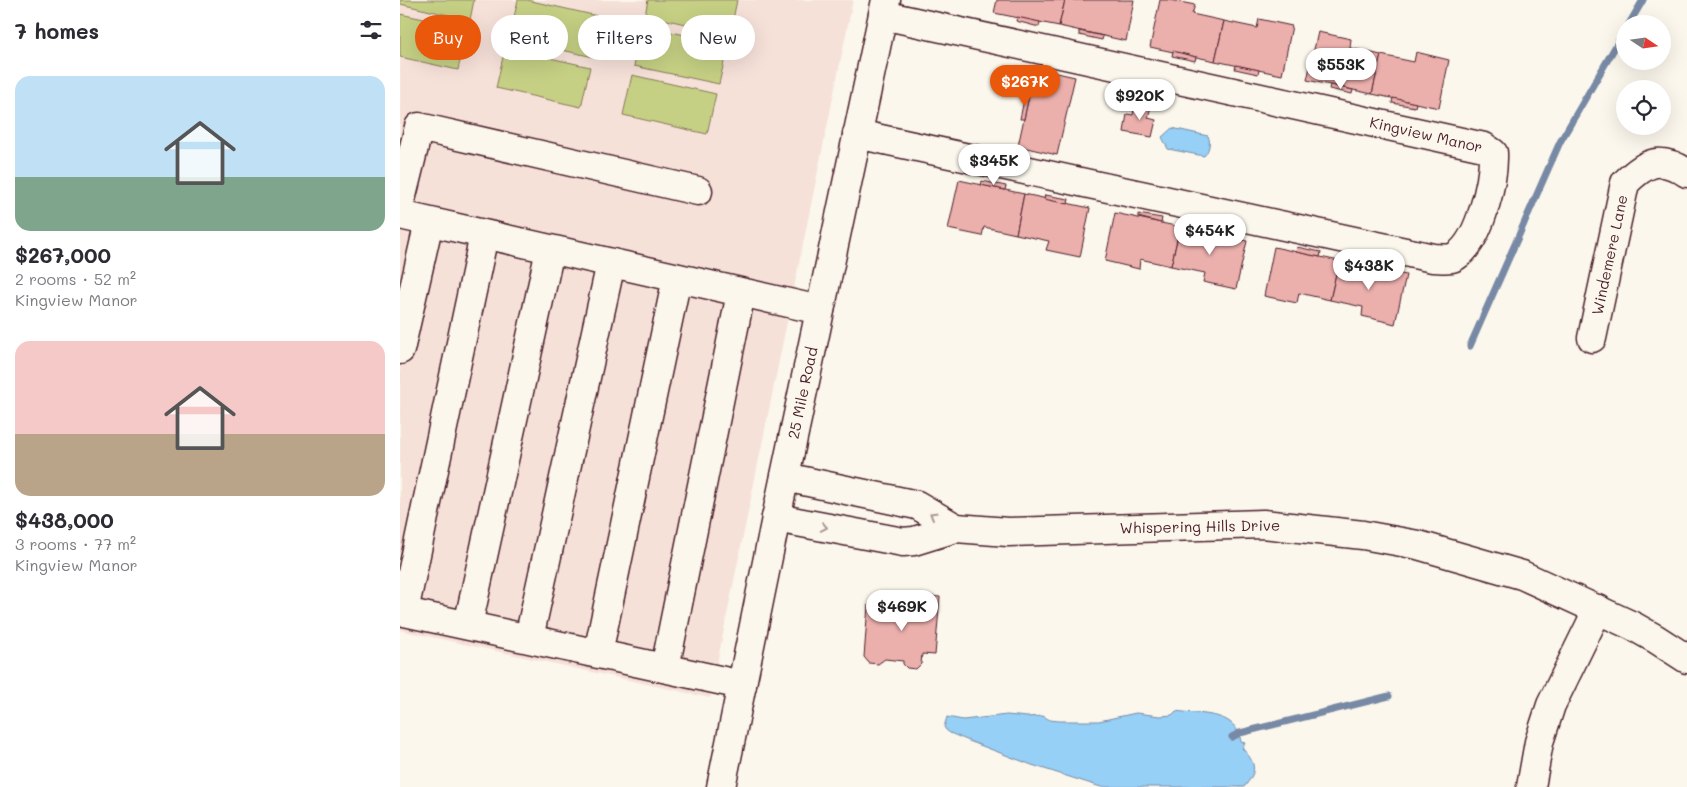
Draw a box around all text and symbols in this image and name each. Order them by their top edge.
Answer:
chip: Buy [415,15,481,60]
chip: Rent [491,15,568,60]
chip: Filters [578,15,671,60]
chip: New [681,15,755,60]
north arrow [1616,15,1671,70]
map controls [1616,15,1671,135]
icon: filters [357,16,385,44]
text: 7 homes [15,17,99,44]
pin: $553K [1306,48,1376,90]
text: $553K [1317,53,1365,74]
pin: $267K [990,64,1060,107]
text: $267K [1001,70,1049,91]
pin: $920K [1105,78,1175,121]
button: locate [1616,80,1671,135]
text: $920K [1115,84,1165,105]
icon: home [155,108,245,198]
street label: Kingview Manor [1368,111,1485,157]
pin: $345K [959,144,1029,186]
text: $345K [969,149,1019,170]
street label: Windemere Lane [1586,193,1632,317]
pin: $454K [1175,214,1245,256]
text: $454K [1185,219,1235,240]
text: $267,000 [15,241,111,268]
pin: $438K [1334,248,1404,291]
text: $438K [1344,254,1394,275]
text: 2 rooms · 52 m² [15,268,136,289]
text: Kingview Manor [15,289,138,310]
street label: 25 Mile Road [783,345,822,441]
icon: home [155,373,245,463]
text: $438,000 [15,506,114,533]
one-way arrow [929,511,938,521]
street label: Whispering Hills Drive [1120,515,1280,537]
one-way arrow [820,521,828,532]
text: 3 rooms · 77 m² [15,533,136,554]
text: Kingview Manor [15,554,138,575]
pin: $469K [867,590,937,632]
text: $469K [877,595,927,616]

